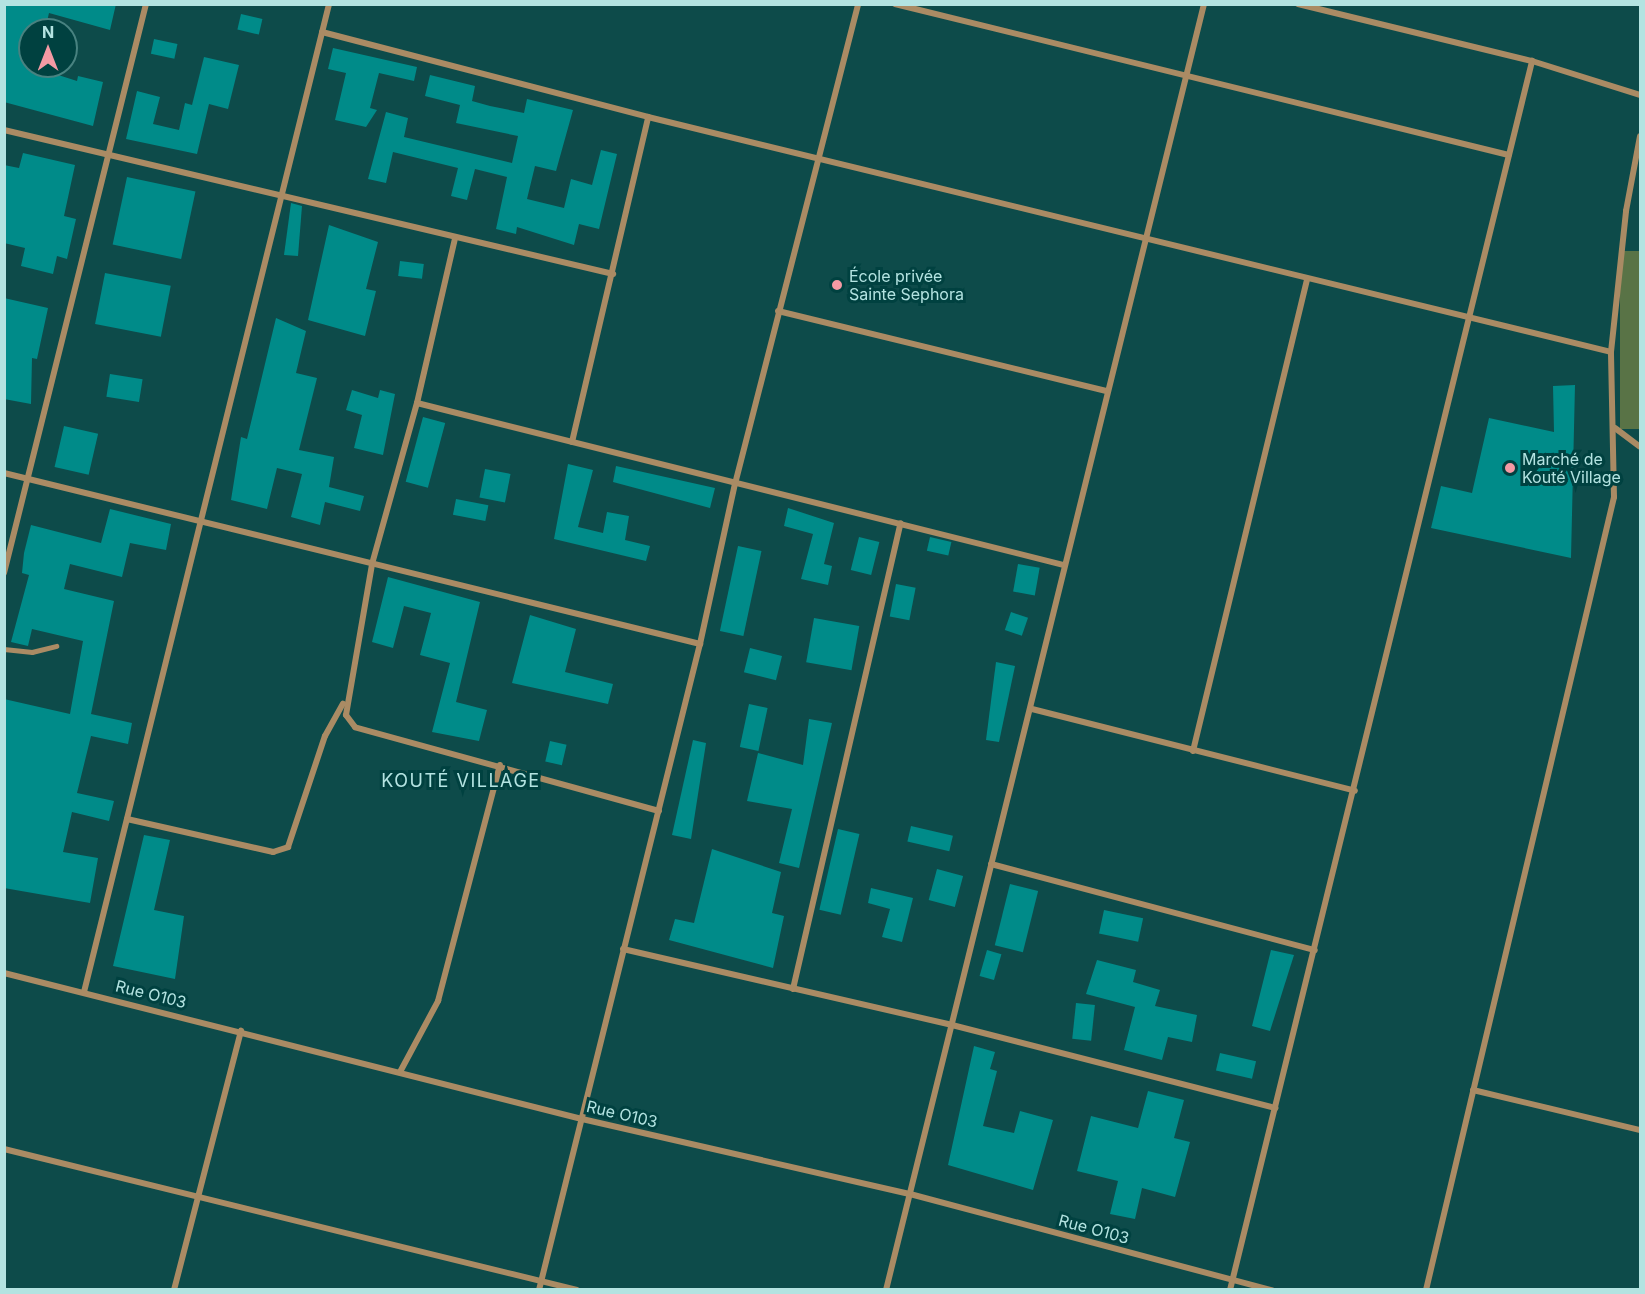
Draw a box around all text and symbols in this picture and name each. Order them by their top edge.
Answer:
north arrow [18,18,78,78]
text: N [42,22,54,42]
place label: École privée Sainte Sephora [849,266,964,304]
marker: École privée Sainte Sephora [830,278,844,292]
place label: Marché de Kouté Village [1522,449,1621,487]
marker: Marché de Kouté Village [1503,461,1517,475]
district label: KOUTÉ VILLAGE [381,770,541,792]
street label: Rue O103 [114,976,188,1012]
street label: Rue O103 [585,1097,659,1131]
street label: Rue O103 [1057,1210,1131,1248]

